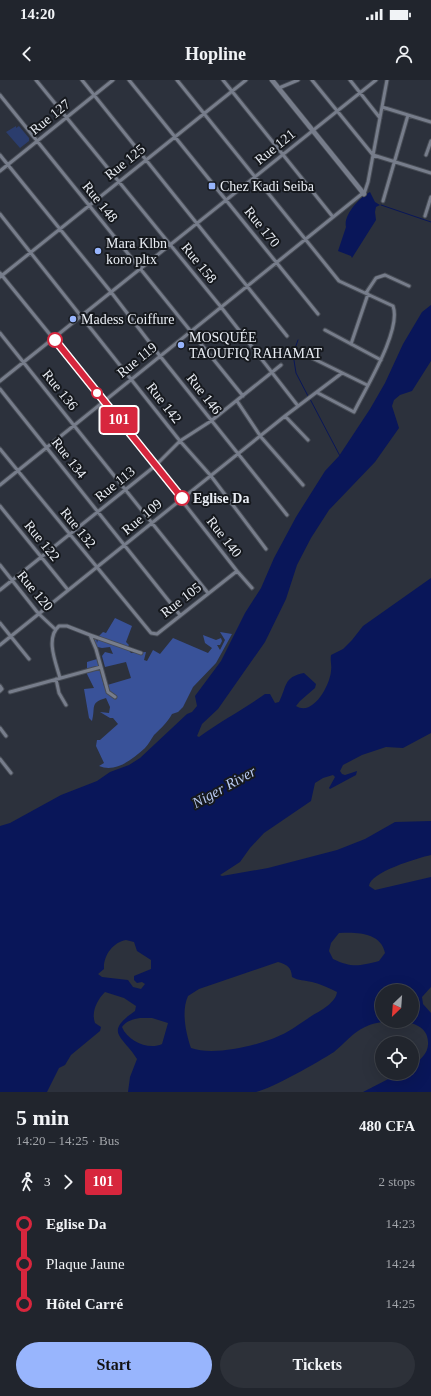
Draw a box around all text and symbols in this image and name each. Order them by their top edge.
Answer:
text: 14:20 [20,6,55,22]
icon: back [16,43,38,65]
icon: person [393,43,415,65]
text: Hopline [185,44,246,64]
street label: Rue 127 [27,96,73,138]
street label: Rue 121 [252,126,298,168]
street label: Rue 125 [102,141,148,183]
street label: Rue 148 [79,179,121,225]
place label: Chez Kadi Seiba [220,179,315,194]
marker: Chez Kadi Seiba [207,181,217,191]
street label: Rue 170 [241,204,283,250]
place label: Mara Klbn koro pltx [106,236,167,267]
street label: Rue 158 [178,240,220,286]
marker: Mara Klbn koro pltx [93,246,103,256]
place label: Madess Coiffure [81,312,174,327]
marker: Madess Coiffure [68,314,78,324]
place label: MOSQUÉE TAOUFIQ RAHAMAT [189,329,322,361]
unlabelled marker [47,332,63,348]
street label: Rue 119 [114,340,160,380]
marker: MOSQUÉE TAOUFIQ RAHAMAT [176,340,186,350]
street label: Rue 136 [39,367,81,413]
street label: Rue 146 [184,371,224,417]
street label: Rue 142 [144,380,184,426]
unlabelled marker [91,387,103,399]
line badge: 101 [96,407,142,433]
text: 101 [109,412,130,427]
street label: Rue 134 [49,435,89,481]
street label: Rue 113 [92,464,138,504]
marker: Eglise Da [174,490,190,506]
place label: Eglise Da [193,491,249,506]
street label: Rue 109 [119,496,165,538]
street label: Rue 132 [57,505,99,551]
street label: Rue 140 [204,514,244,560]
street label: Rue 122 [21,518,63,564]
street label: Rue 120 [14,568,56,614]
street label: Rue 105 [158,580,204,620]
water label: Niger River [188,763,259,812]
north arrow [375,984,419,1028]
map controls [375,984,419,1080]
button: locate [375,1036,419,1080]
text: 5 min [16,1105,69,1130]
text: 480 CFA [359,1118,415,1134]
text: 14:20 – 14:25 · Bus [16,1133,119,1148]
icon: walk [16,1171,38,1193]
icon: forward [57,1171,79,1193]
text: 3 [44,1174,51,1189]
text: 101 [93,1174,114,1189]
text: 2 stops [379,1174,415,1189]
text: Eglise Da [46,1216,106,1232]
text: 14:23 [385,1216,415,1231]
text: Plaque Jaune [46,1256,125,1272]
text: 14:24 [385,1256,415,1271]
text: Hôtel Carré [46,1296,123,1312]
text: 14:25 [385,1296,415,1311]
button: Start [16,1342,212,1388]
button: Tickets [220,1342,415,1388]

